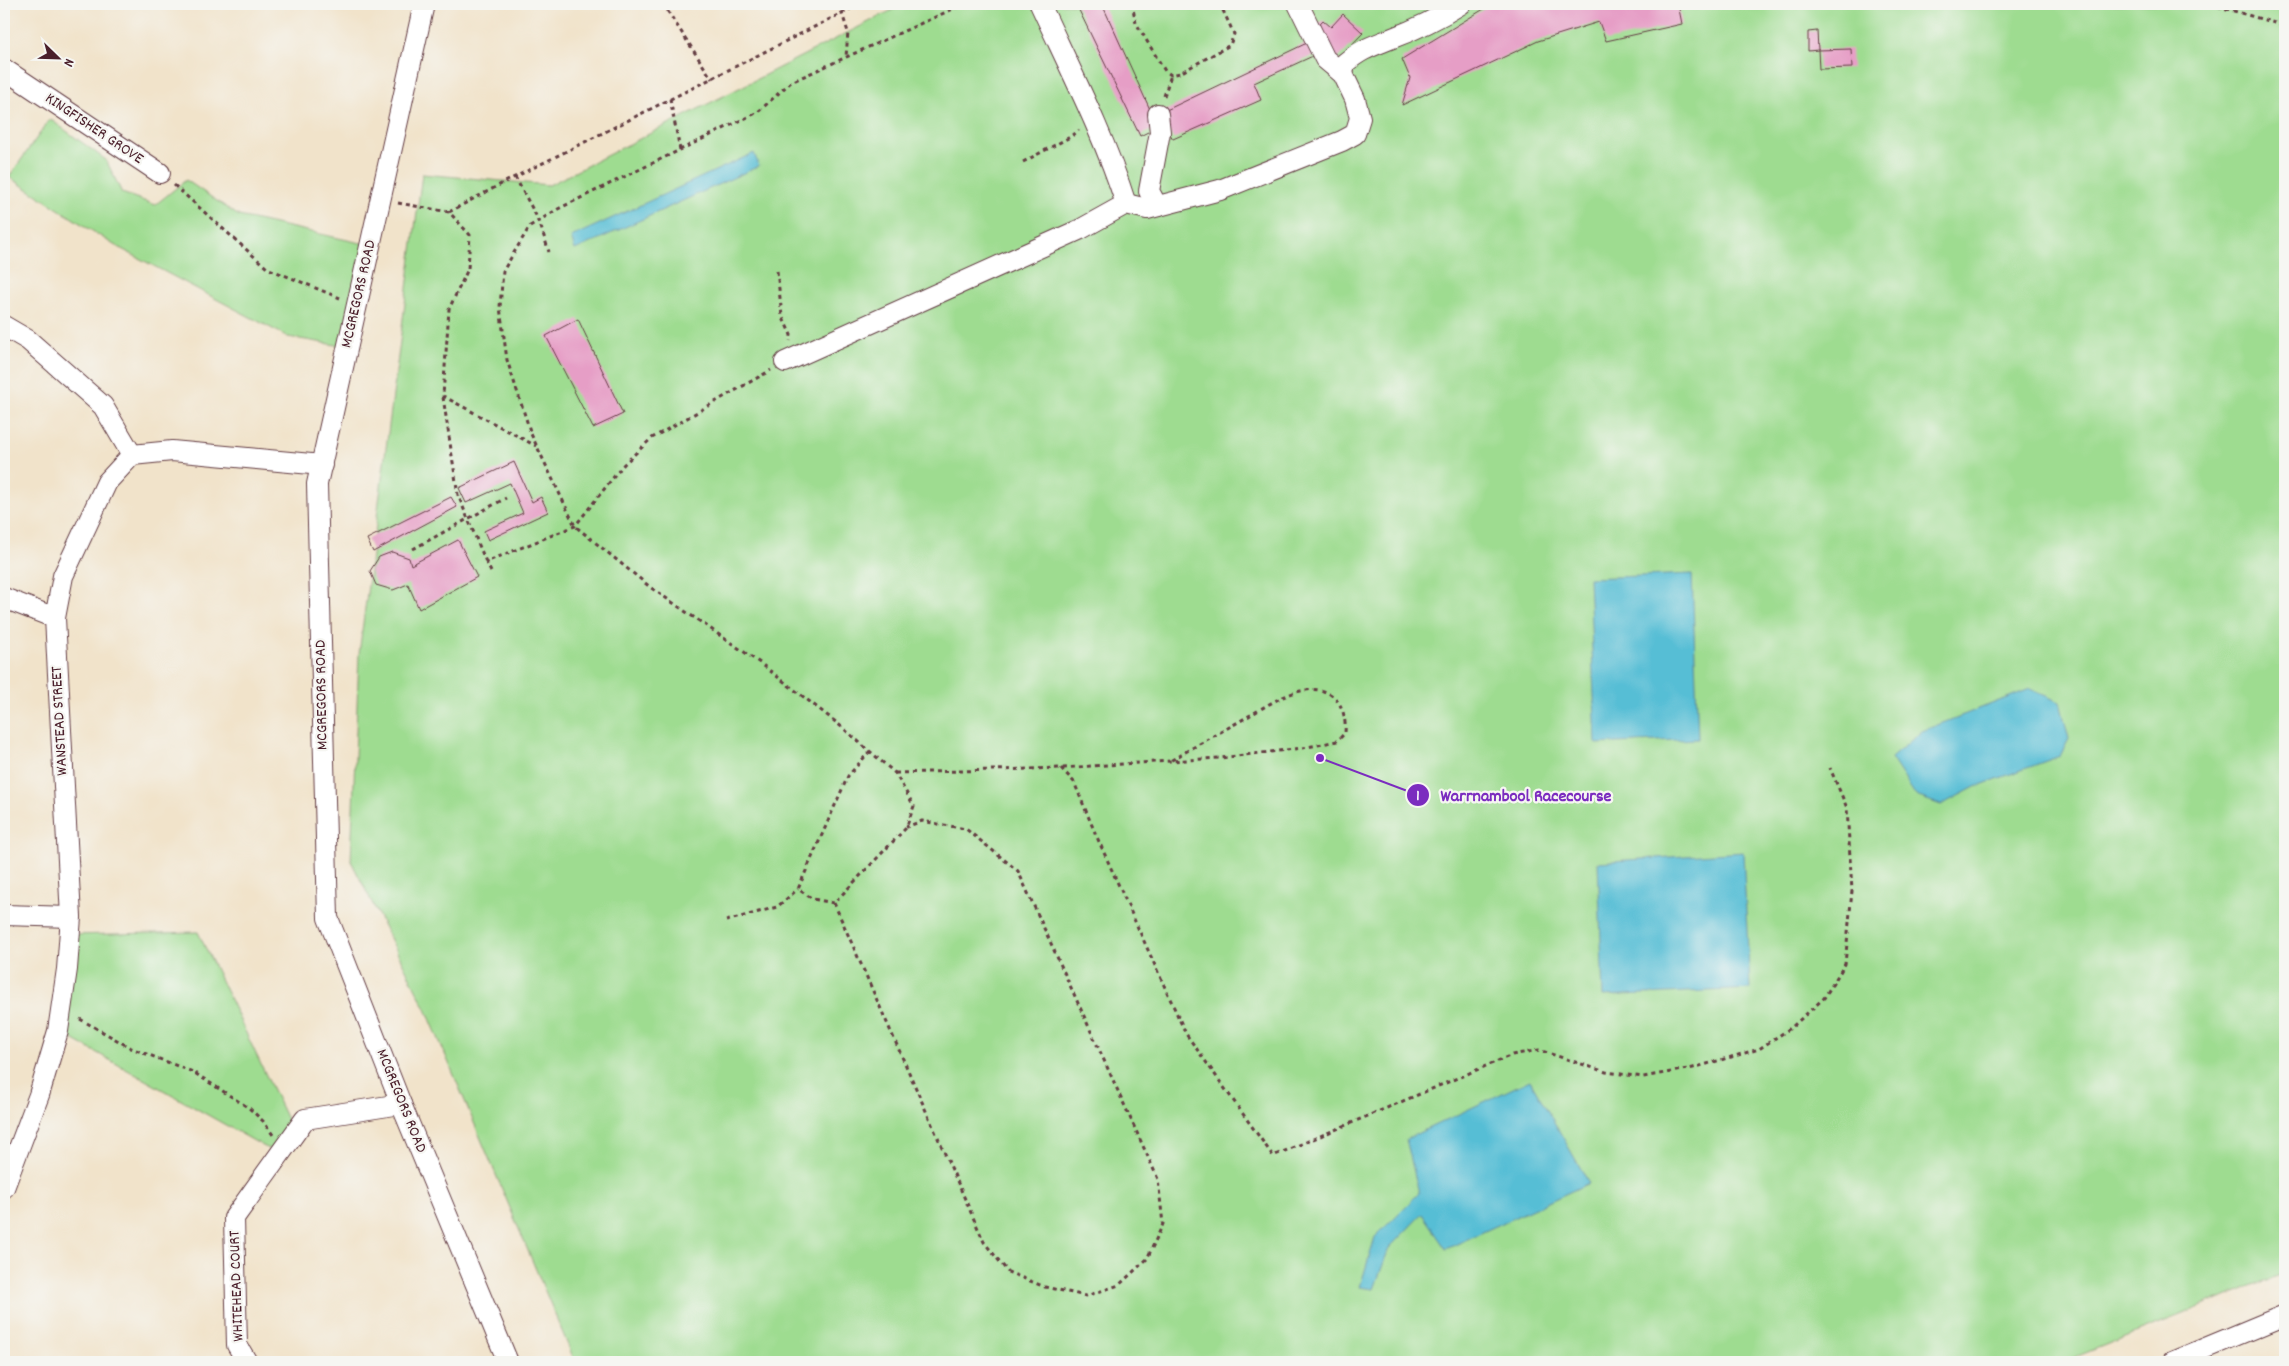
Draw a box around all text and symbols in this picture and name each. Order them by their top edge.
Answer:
north arrow [32,32,82,82]
text: N [58,55,79,69]
street label: KINGFISHER GROVE [40,87,148,171]
street label: MCGREGORS ROAD [335,238,383,350]
street label: MCGREGORS ROAD [310,640,334,750]
street label: WANSTEAD STREET [46,665,74,776]
callout: Warrnambool Racecourse [1406,778,1622,811]
text: Warrnambool Racecourse [1440,785,1612,810]
text: 1 [1416,786,1420,808]
street label: MCGREGORS ROAD [370,1046,432,1156]
street label: WHITEHEAD COURT [224,1229,250,1342]

